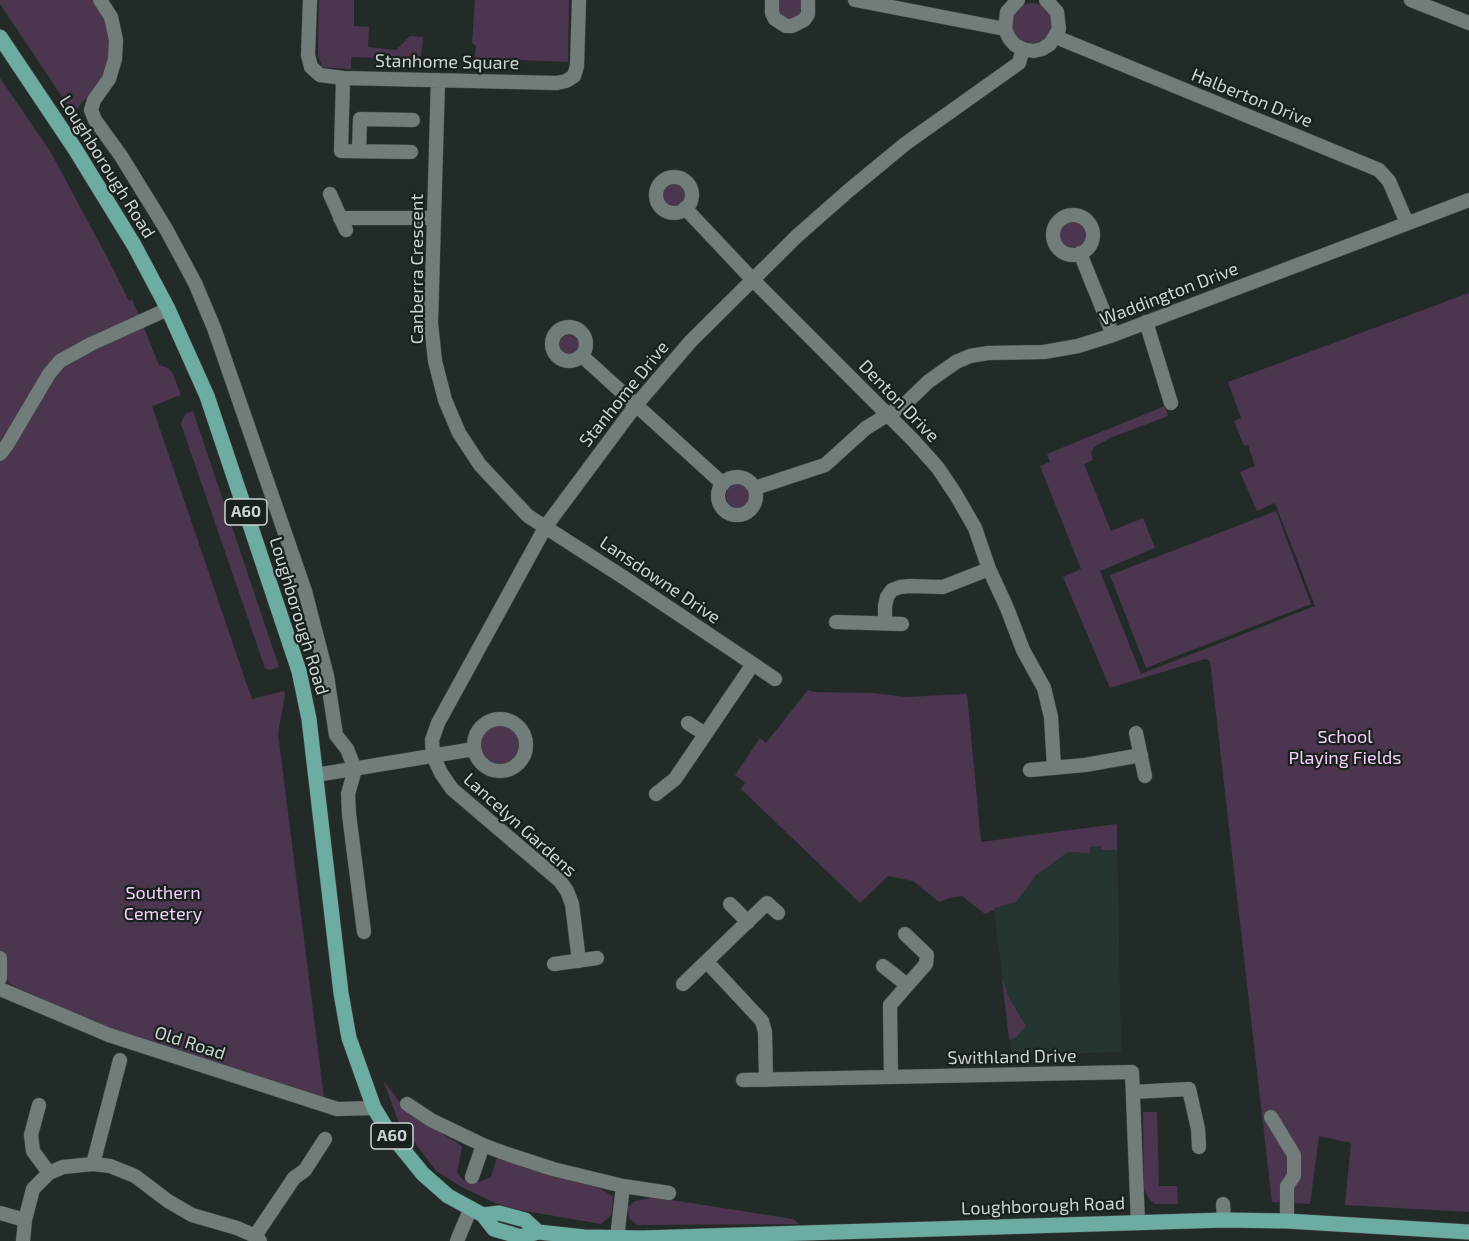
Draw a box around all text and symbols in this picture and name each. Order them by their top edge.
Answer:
street label: Stanhome Square [375,50,519,74]
street label: Halberton Drive [1188,64,1316,132]
street label: Loughborough Road [54,92,160,242]
street label: Canberra Crescent [406,194,428,344]
street label: Waddington Drive [1097,258,1241,330]
street label: Stanhome Drive [575,337,673,451]
street label: Denton Drive [854,355,944,447]
road number: A60 [225,499,267,525]
street label: Lansdowne Drive [596,532,724,628]
street label: Loughborough Road [265,534,333,698]
park label: School Playing Fields [1289,726,1401,768]
street label: Lancelyn Gardens [459,769,581,881]
park label: Southern Cemetery [124,882,202,924]
street label: Old Road [152,1021,228,1065]
street label: Swithland Drive [947,1045,1077,1069]
road number: A60 [371,1123,413,1149]
street label: Loughborough Road [961,1192,1125,1220]

